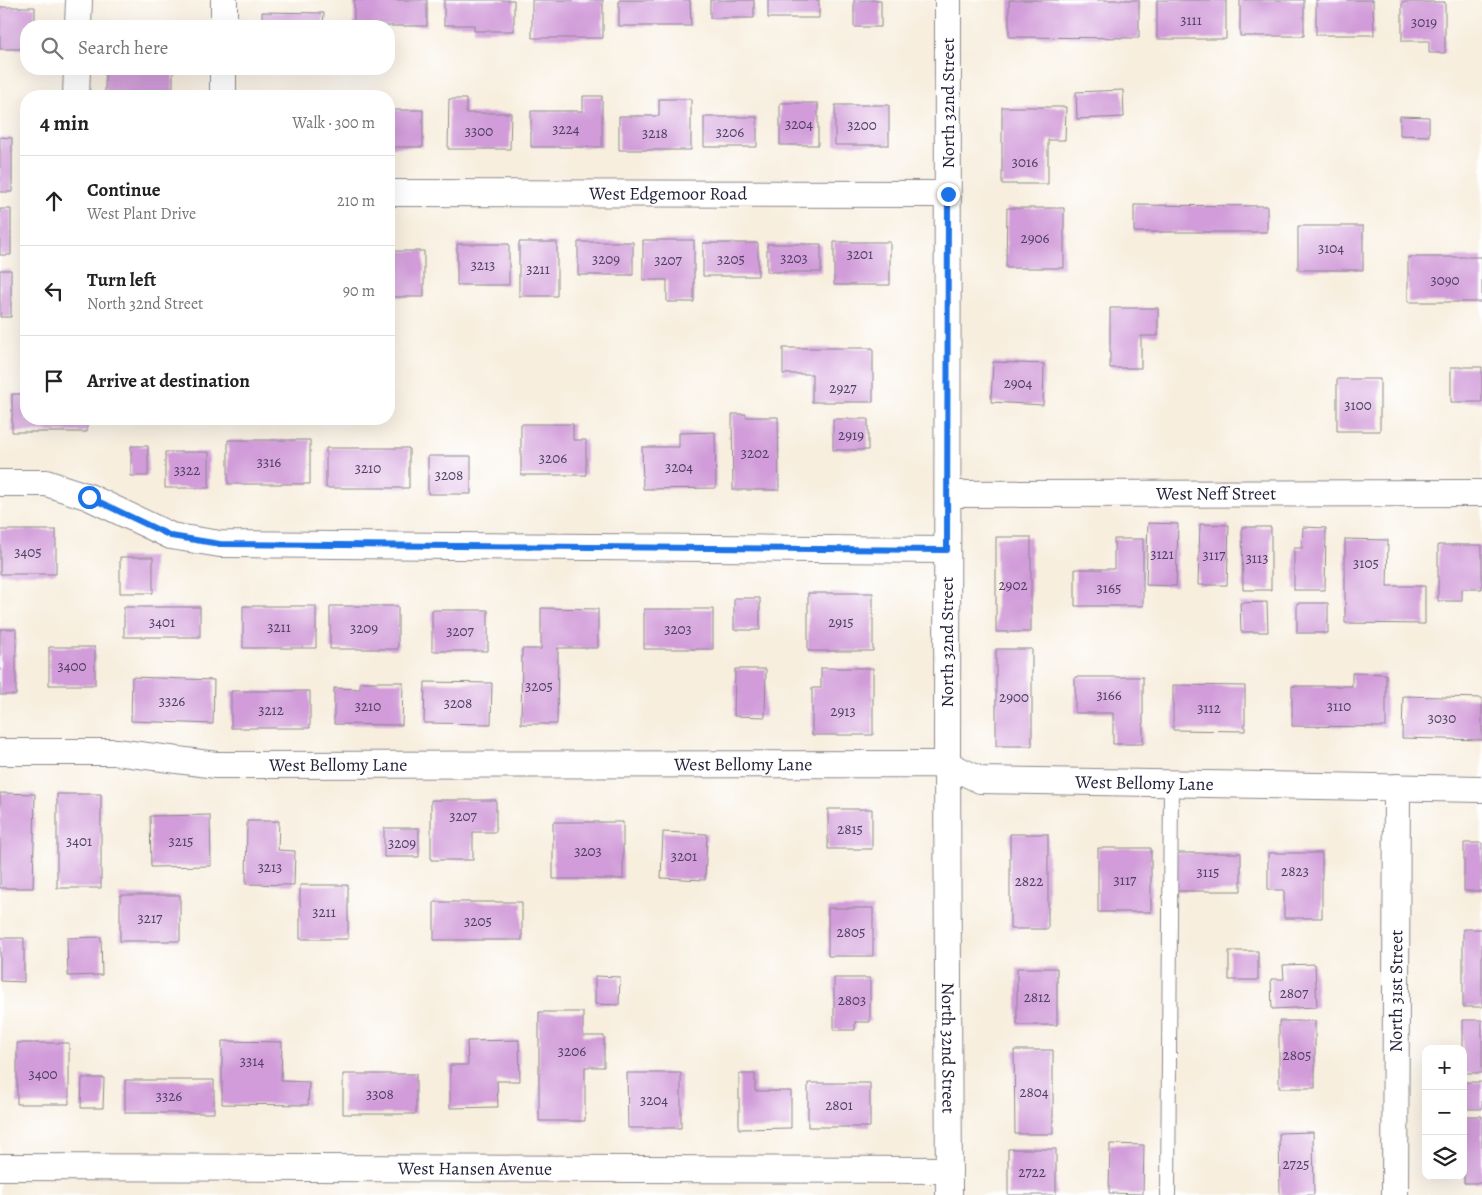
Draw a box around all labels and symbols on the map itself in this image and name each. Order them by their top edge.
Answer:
house number: 3111 [1180,10,1202,30]
house number: 3019 [1411,12,1437,32]
street label: North 32nd Street [936,37,960,168]
house number: 3204 [785,114,813,134]
house number: 3200 [847,115,877,135]
house number: 3224 [552,119,580,139]
house number: 3300 [465,121,493,141]
house number: 3206 [716,122,744,142]
house number: 3218 [642,123,668,143]
house number: 3016 [1012,152,1038,172]
street label: West Edgemoor Road [588,181,747,206]
route end [937,183,960,206]
house number: 2906 [1021,228,1049,248]
house number: 3104 [1318,238,1344,258]
house number: 3201 [847,244,873,264]
house number: 3203 [780,248,808,268]
house number: 3209 [592,249,620,269]
house number: 3205 [717,249,745,269]
house number: 3207 [654,250,683,270]
house number: 3213 [471,255,495,275]
house number: 3211 [526,259,550,279]
house number: 3090 [1430,270,1460,290]
house number: 2904 [1004,373,1033,393]
house number: 2927 [829,378,857,398]
house number: 3100 [1344,395,1372,415]
house number: 2919 [838,425,864,445]
house number: 3202 [741,443,769,463]
house number: 3206 [539,448,567,468]
house number: 3316 [257,452,281,472]
house number: 3204 [665,457,693,477]
house number: 3210 [355,458,381,478]
house number: 3322 [174,460,200,480]
house number: 3208 [435,465,463,485]
street label: West Neff Street [1155,481,1276,506]
route start [78,486,101,509]
house number: 3405 [14,542,42,562]
house number: 3121 [1150,544,1174,564]
house number: 3117 [1203,545,1226,565]
house number: 3113 [1246,548,1268,568]
house number: 3105 [1353,553,1379,573]
house number: 2902 [998,575,1028,595]
street label: North 32nd Street [935,576,959,707]
house number: 3165 [1097,578,1121,598]
house number: 3401 [149,612,175,632]
house number: 2915 [828,612,854,632]
house number: 3211 [267,617,291,637]
house number: 3209 [350,618,378,638]
house number: 3203 [664,619,692,639]
house number: 3207 [446,621,475,641]
house number: 3400 [57,656,87,676]
house number: 3205 [525,676,553,696]
house number: 3166 [1096,685,1122,705]
house number: 2900 [999,687,1029,707]
house number: 3326 [159,691,185,711]
house number: 3208 [444,693,472,713]
house number: 3210 [355,696,381,716]
house number: 3110 [1327,696,1351,716]
house number: 3112 [1197,698,1221,718]
house number: 3212 [258,700,284,720]
house number: 2913 [830,701,856,721]
house number: 3030 [1428,708,1456,728]
street label: West Bellomy Lane [673,752,812,776]
street label: West Bellomy Lane [268,753,407,777]
street label: West Bellomy Lane [1074,770,1214,796]
house number: 3207 [449,806,478,826]
house number: 2815 [837,819,863,839]
house number: 3401 [66,831,92,851]
house number: 3215 [169,831,193,851]
house number: 3209 [388,833,416,853]
house number: 3203 [574,841,602,861]
house number: 3201 [671,846,697,866]
house number: 3213 [258,857,282,877]
house number: 2823 [1281,861,1309,881]
house number: 3115 [1197,862,1219,882]
house number: 3117 [1114,870,1137,890]
house number: 2822 [1015,871,1043,891]
house number: 3211 [312,902,336,922]
house number: 3217 [138,908,163,928]
house number: 3205 [464,911,492,931]
house number: 2805 [837,922,865,942]
street label: North 31st Street [1384,930,1408,1052]
street label: North 32nd Street [936,982,961,1114]
house number: 2807 [1280,983,1309,1003]
house number: 2812 [1024,987,1050,1007]
house number: 2803 [838,990,866,1010]
house number: 3206 [558,1041,586,1061]
house number: 2805 [1283,1045,1311,1065]
house number: 3314 [240,1051,264,1071]
house number: 3400 [28,1064,58,1084]
house number: 2804 [1019,1082,1049,1102]
house number: 3308 [366,1084,394,1104]
house number: 3326 [156,1086,182,1106]
house number: 3204 [640,1090,668,1110]
house number: 2801 [825,1095,853,1115]
house number: 2725 [1282,1154,1310,1174]
street label: West Hansen Avenue [397,1156,552,1181]
house number: 2722 [1018,1162,1046,1182]

